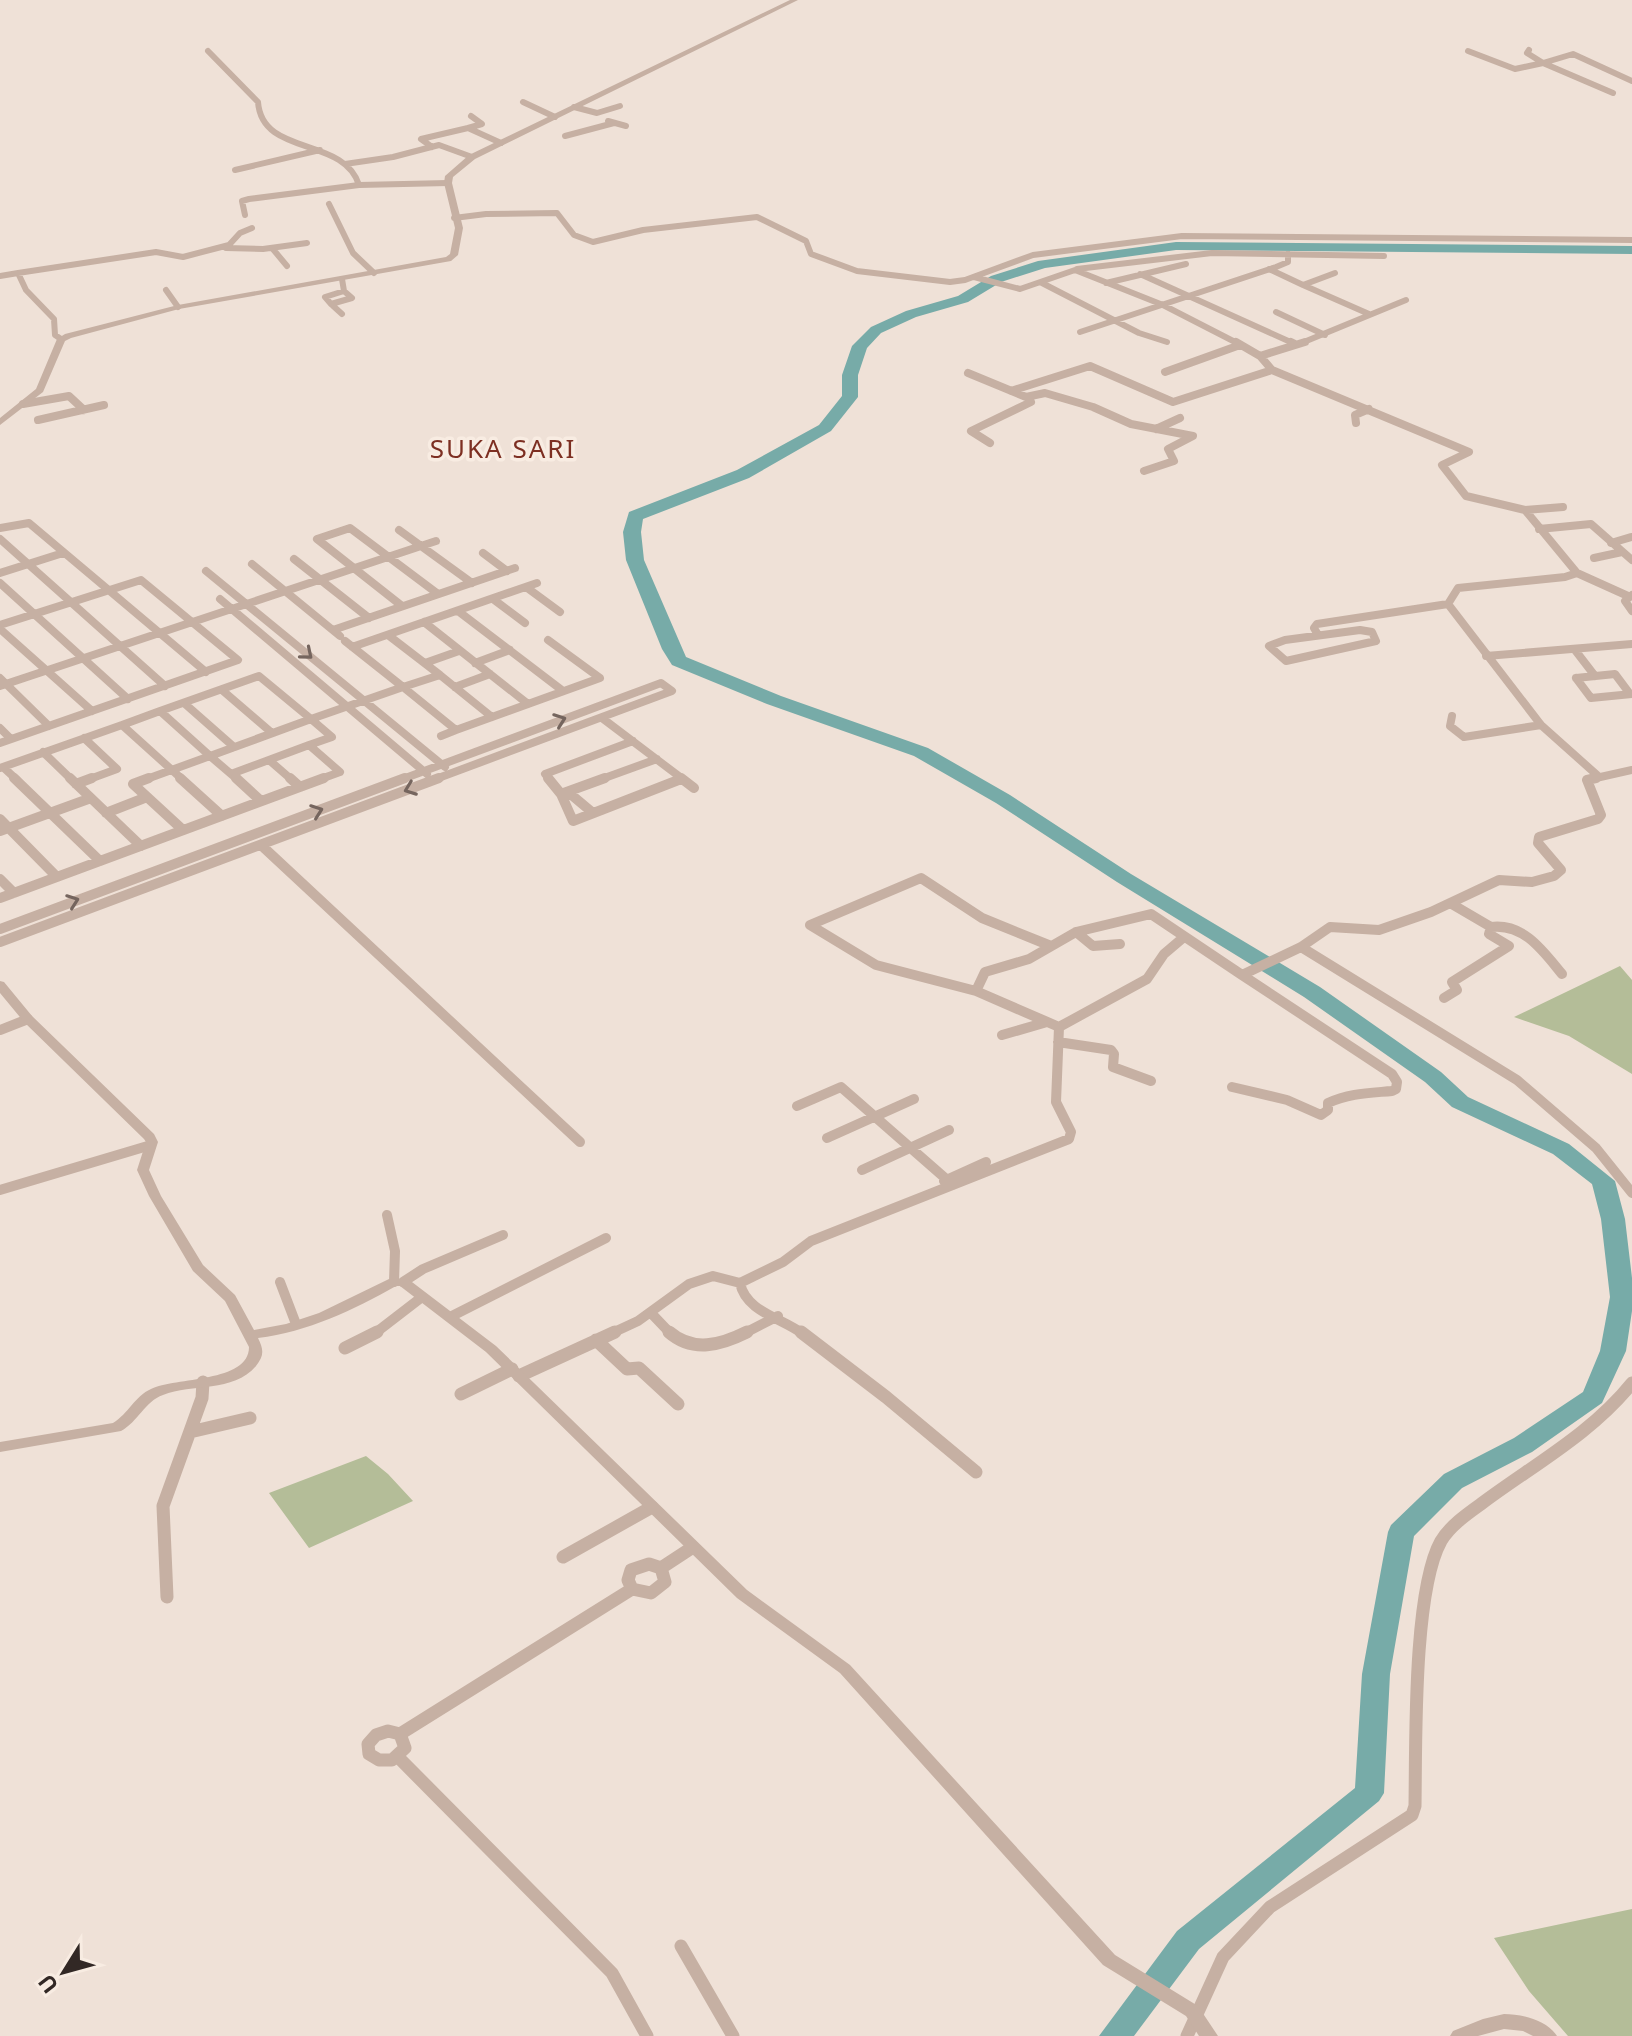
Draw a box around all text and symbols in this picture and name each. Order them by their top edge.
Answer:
district label: SUKA SARI [430,430,576,466]
one-way arrow [298,644,312,659]
one-way arrow [553,713,567,730]
one-way arrow [404,779,418,796]
one-way arrow [309,804,323,820]
one-way arrow [65,894,79,911]
north arrow [24,1932,104,2012]
text: U [30,1969,64,2000]

